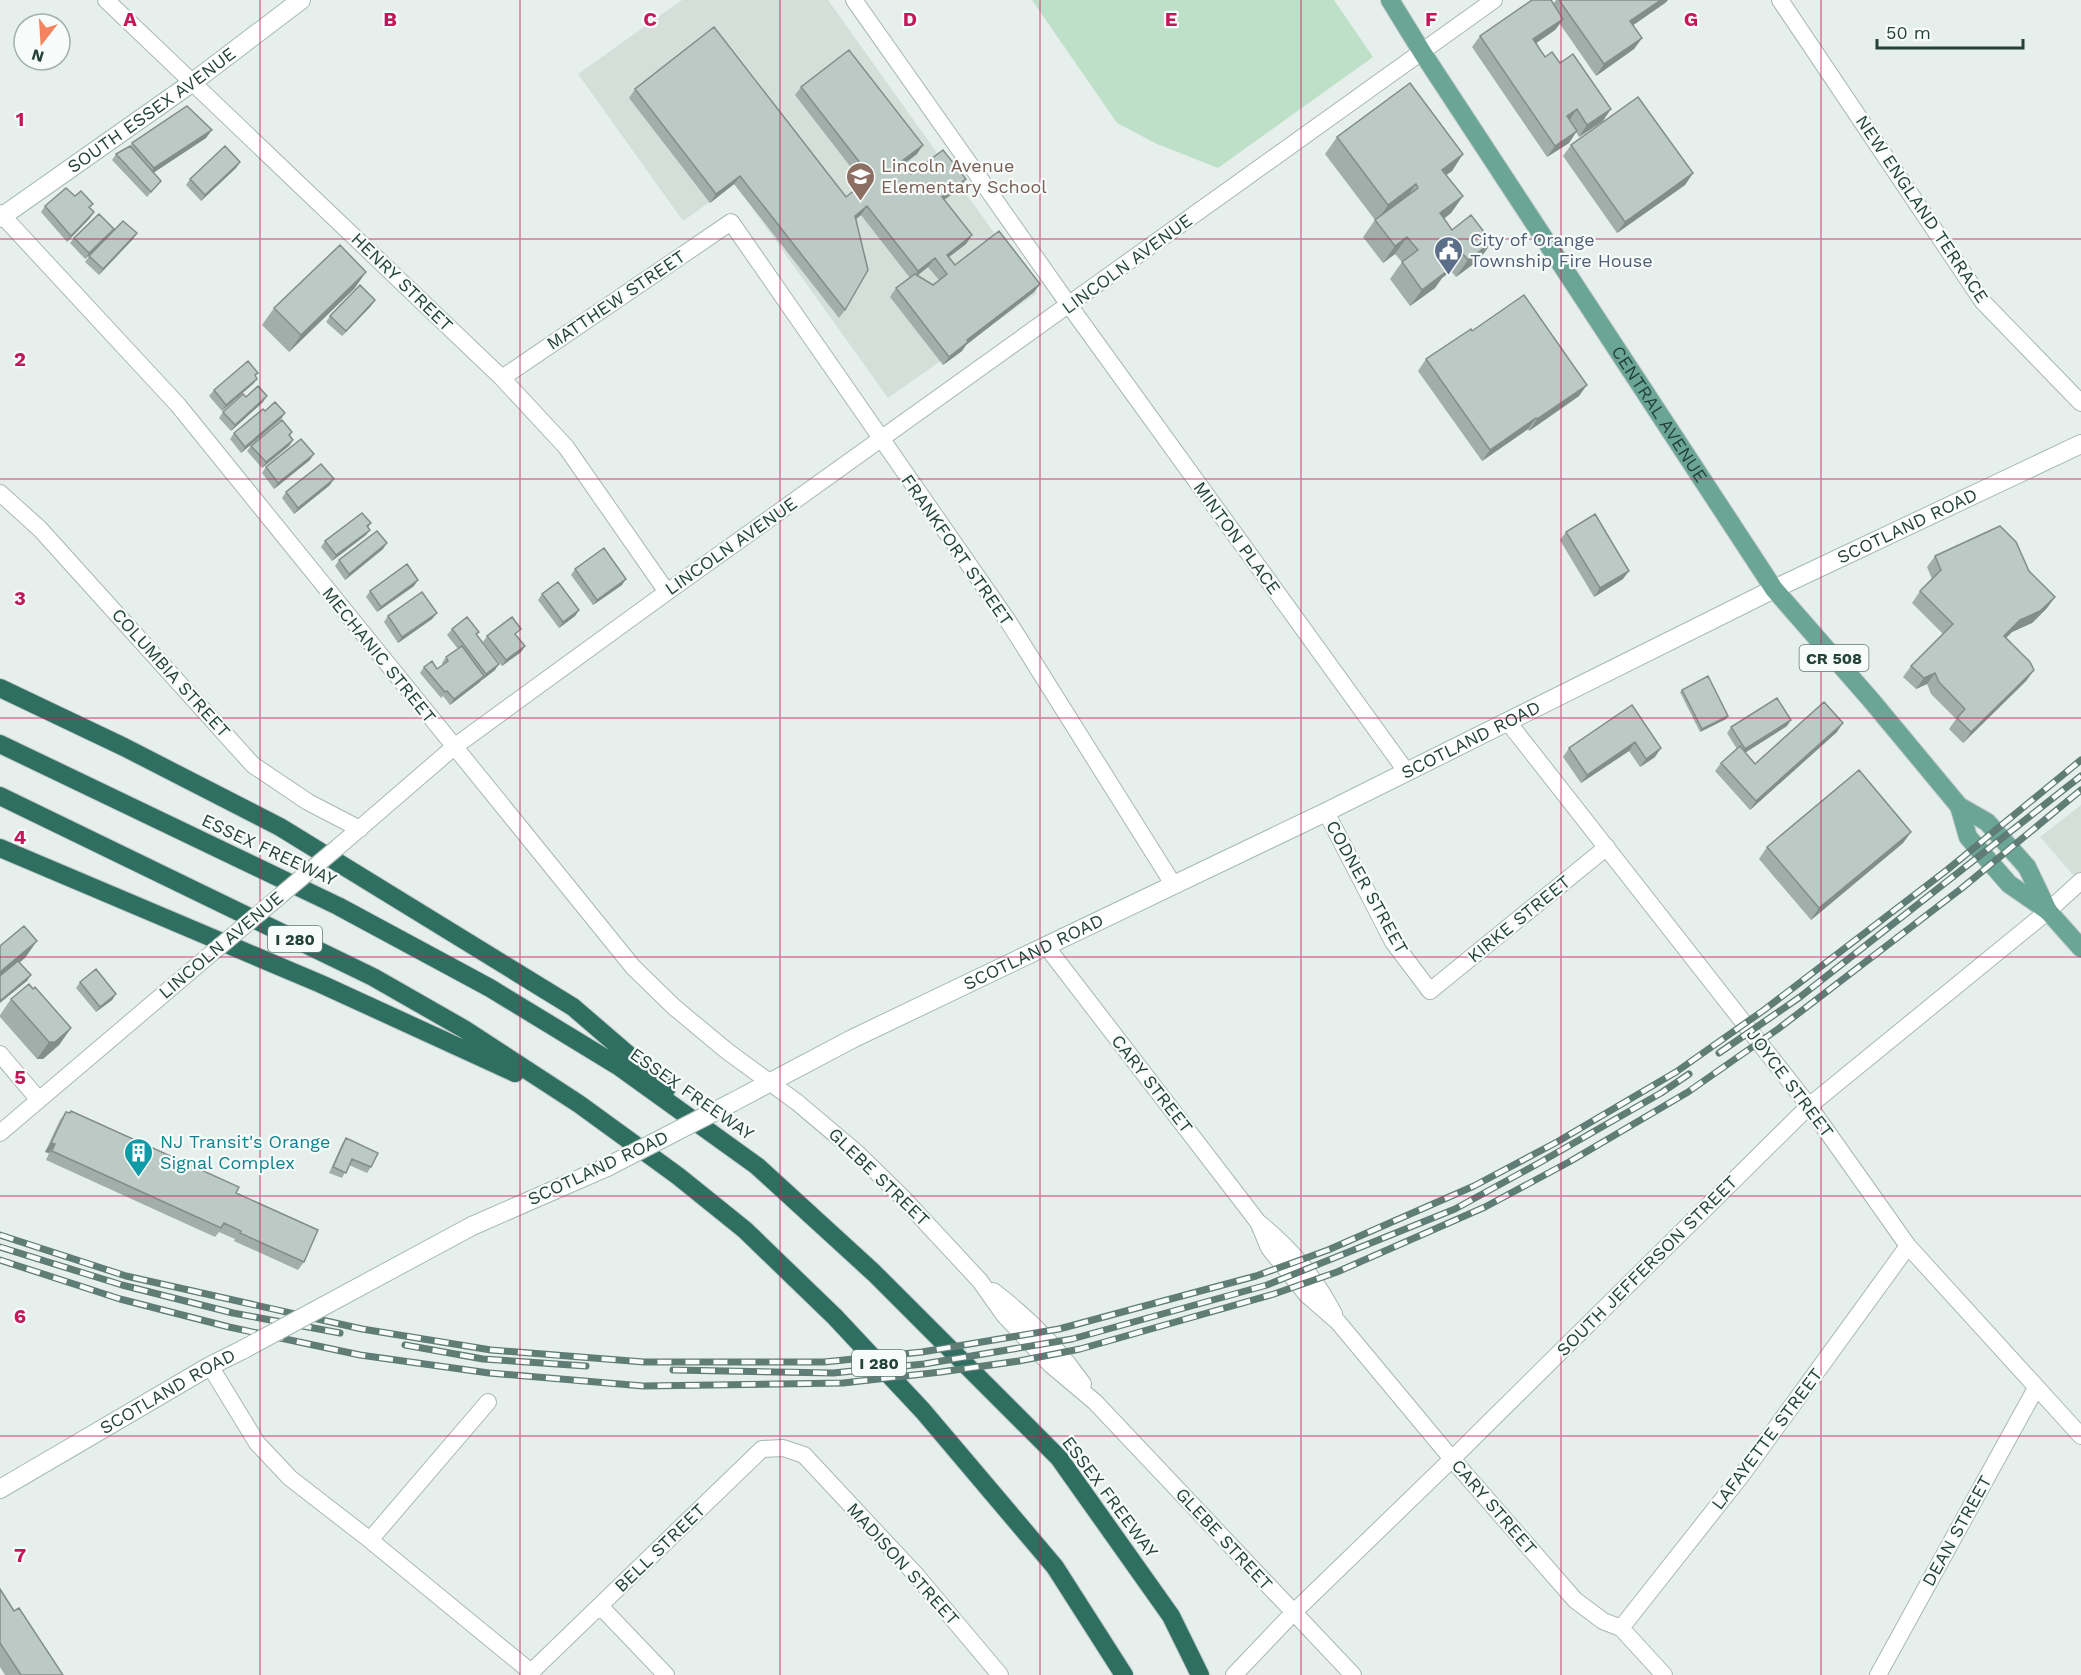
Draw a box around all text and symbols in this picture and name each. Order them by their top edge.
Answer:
text: A [123,7,137,31]
text: B [383,7,397,31]
text: C [643,7,657,31]
text: D [903,7,917,31]
text: E [1165,7,1177,31]
text: F [1425,7,1437,31]
text: G [1684,7,1698,31]
north arrow [12,12,72,72]
scale bar [1877,12,2022,50]
text: 50 m [1886,22,1931,43]
street label: SOUTH ESSEX AVENUE [63,43,239,177]
text: N [29,45,46,67]
text: 1 [16,107,24,131]
street label: NEW ENGLAND TERRACE [1852,111,1993,306]
place label: Lincoln Avenue Elementary School [881,155,1047,197]
school or university icon: Lincoln Avenue Elementary School [844,160,876,202]
street label: LINCOLN AVENUE [1057,209,1196,318]
street label: HENRY STREET [347,228,458,335]
place label: City of Orange Township Fire House [1470,229,1653,271]
public building icon: City of Orange Township Fire House [1433,234,1465,276]
street label: MATTHEW STREET [542,245,689,354]
street label: CENTRAL AVENUE [1607,342,1712,486]
text: 2 [14,347,26,371]
street label: FRANKFORT STREET [897,470,1018,630]
street label: MINTON PLACE [1189,477,1285,598]
street label: SCOTLAND ROAD [1834,484,1981,568]
street label: LINCOLN AVENUE [661,492,801,599]
street label: MECHANIC STREET [318,583,441,727]
text: 3 [14,586,26,610]
street label: COLUMBIA STREET [108,604,235,742]
road number: CR 508 [1800,645,1868,671]
street label: SCOTLAND ROAD [1398,696,1544,783]
street label: ESSEX FREEWAY [198,809,341,890]
street label: CODNER STREET [1322,816,1413,957]
text: 4 [14,825,27,849]
street label: KIRKE STREET [1463,871,1574,966]
street label: LINCOLN AVENUE [154,886,287,1003]
street label: SCOTLAND ROAD [960,909,1107,994]
road number: I 280 [268,926,322,952]
street label: JOYCE STREET [1743,1024,1838,1141]
street label: CARY STREET [1107,1030,1197,1137]
street label: ESSEX FREEWAY [626,1043,759,1145]
text: 5 [14,1065,26,1089]
street label: GLEBE STREET [824,1123,934,1230]
street label: SCOTLAND ROAD [524,1126,671,1209]
place label: NJ Transit's Orange Signal Complex [160,1131,330,1173]
building icon: NJ Transit's Orange Signal Complex [123,1136,155,1178]
street label: SOUTH JEFFERSON STREET [1552,1171,1741,1360]
text: 6 [14,1304,26,1328]
street label: SCOTLAND ROAD [96,1344,239,1438]
road number: I 280 [852,1350,906,1376]
street label: LAFAYETTE STREET [1707,1364,1827,1514]
street label: ESSEX FREEWAY [1058,1432,1163,1562]
street label: CARY STREET [1447,1455,1541,1559]
street label: DEAN STREET [1917,1472,1996,1590]
street label: GLEBE STREET [1172,1483,1277,1594]
street label: MADISON STREET [843,1498,964,1629]
street label: BELL STREET [610,1499,710,1596]
text: 7 [14,1543,26,1567]

